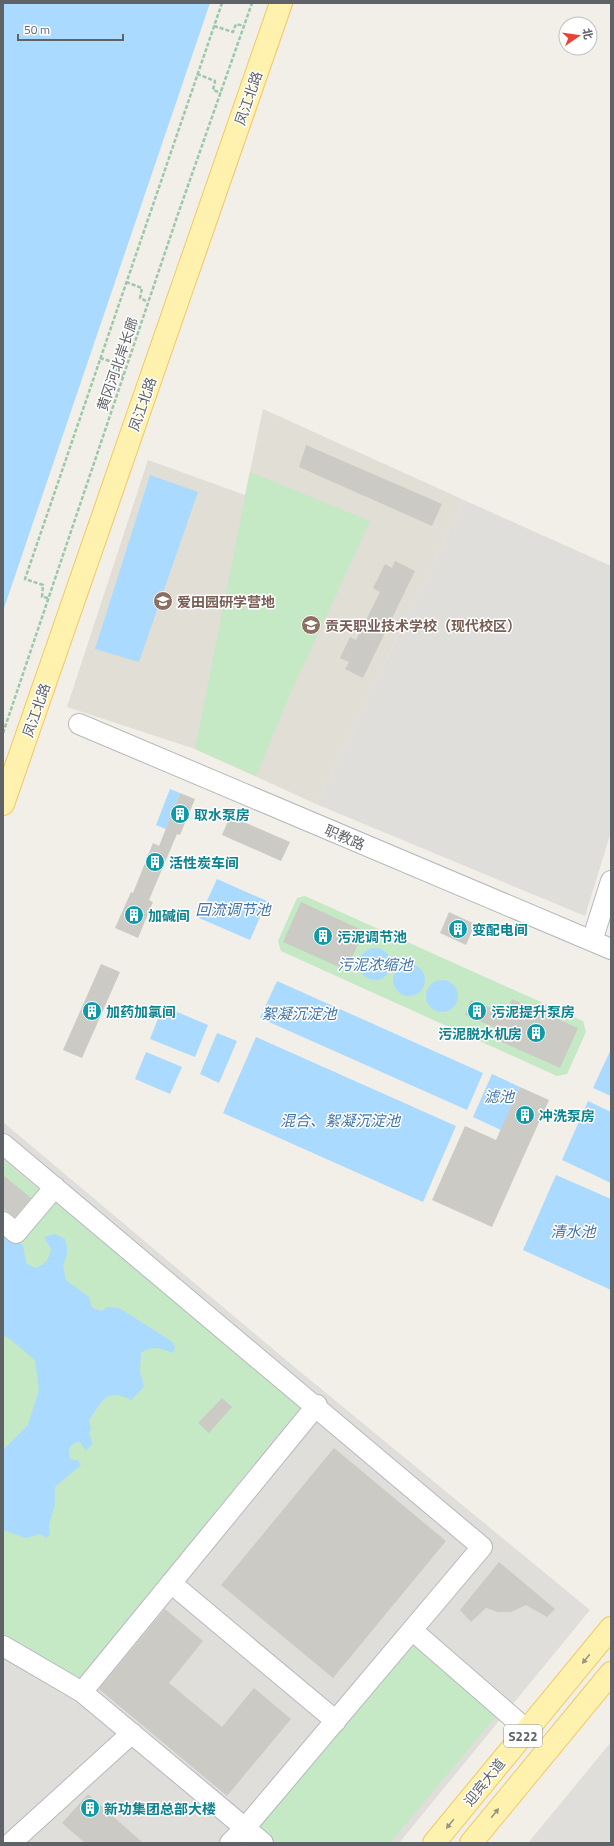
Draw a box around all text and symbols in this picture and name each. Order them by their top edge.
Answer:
scale bar [18,16,123,42]
north arrow [558,16,598,56]
text: 50 m [24,20,50,39]
text: 北 [579,27,597,41]
street label: 凤江北路 [229,68,267,128]
street label: 黄冈河北岸长廊 [91,314,143,414]
street label: 凤江北路 [123,374,161,434]
school or university icon: 爱田园研学营地 [152,590,174,612]
place label: 爱田园研学营地 [177,591,275,612]
school or university icon: 贡天职业技术学校（现代校区） [300,614,322,636]
place label: 贡天职业技术学校（现代校区） [325,615,521,636]
street label: 凤江北路 [17,680,55,740]
building icon: 取水泵房 [169,803,191,825]
place label: 取水泵房 [194,804,250,825]
street label: 职教路 [322,819,368,855]
building icon: 活性炭车间 [144,851,166,873]
place label: 活性炭车间 [169,852,239,873]
water label: 回流调节池 [195,898,272,921]
building icon: 加碱间 [123,904,145,926]
place label: 加碱间 [148,905,190,926]
building icon: 变配电间 [447,918,469,940]
place label: 变配电间 [472,919,528,940]
building icon: 污泥调节池 [312,925,334,947]
place label: 污泥调节池 [337,926,407,947]
water label: 污泥浓缩池 [337,953,414,976]
building icon: 加药加氯间 [81,1000,103,1022]
building icon: 污泥提升泵房 [466,1000,488,1022]
place label: 加药加氯间 [106,1001,176,1022]
place label: 污泥提升泵房 [491,1001,575,1022]
water label: 絮凝沉淀池 [261,1002,338,1025]
building icon: 污泥脱水机房 [525,1022,547,1044]
place label: 污泥脱水机房 [438,1023,522,1044]
water label: 滤池 [484,1085,516,1108]
building icon: 冲洗泵房 [514,1104,536,1126]
place label: 冲洗泵房 [539,1105,595,1126]
water label: 混合、絮凝沉淀池 [280,1109,402,1132]
water label: 清水池 [550,1220,597,1243]
one-way arrow [582,1653,591,1664]
road number: S222 [504,1725,542,1747]
street label: 迎宾大道 [458,1754,510,1810]
building icon: 新功集团总部大楼 [79,1797,101,1819]
place label: 新功集团总部大楼 [104,1798,216,1819]
one-way arrow [491,1807,500,1818]
one-way arrow [446,1818,455,1829]

